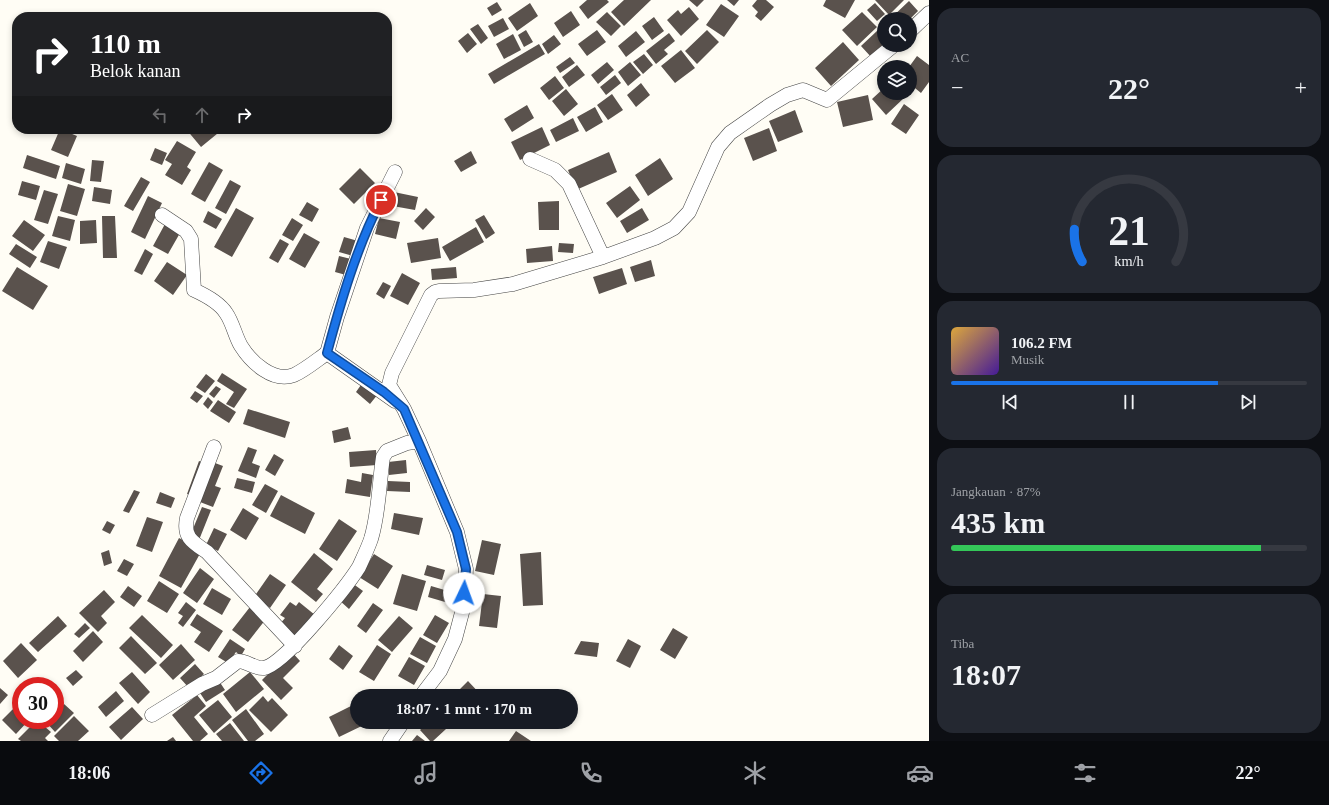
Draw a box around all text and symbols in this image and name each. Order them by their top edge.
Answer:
map controls [877,12,917,100]
button: search [877,12,917,52]
icon: right [24,28,76,80]
text: 110 m [90,28,161,59]
text: AC [951,50,969,65]
button: layers [877,60,917,100]
text: Belok kanan [90,61,180,81]
text: 22° [1108,72,1150,105]
text: − [951,75,963,100]
text: + [1295,75,1307,100]
icon: left [149,104,171,126]
icon: ahead [191,104,213,126]
icon: right [233,104,255,126]
pin [364,183,398,217]
icon: arrive [370,189,392,211]
text: 21 [1108,208,1150,254]
text: km/h [1114,252,1144,268]
text: 106.2 FM [1011,335,1072,351]
text: Musik [1011,352,1044,367]
icon: previous [999,391,1021,413]
icon: pause [1118,391,1140,413]
icon: next [1237,391,1259,413]
text: Jangkauan · 87% [951,484,1041,499]
text: 435 km [951,506,1045,539]
position arrow [443,572,485,614]
text: Tiba [951,636,974,651]
text: 18:07 [951,658,1021,691]
speed limit sign: 30 [12,677,64,729]
text: 18:07 · 1 mnt · 170 m [396,701,532,717]
icon: directions [247,759,275,787]
icon: music [412,759,440,787]
icon: phone [577,759,605,787]
icon: climate [741,759,769,787]
icon: car [906,759,934,787]
icon: filters [1071,759,1099,787]
text: 18:06 [68,763,110,783]
text: 22° [1235,763,1261,783]

